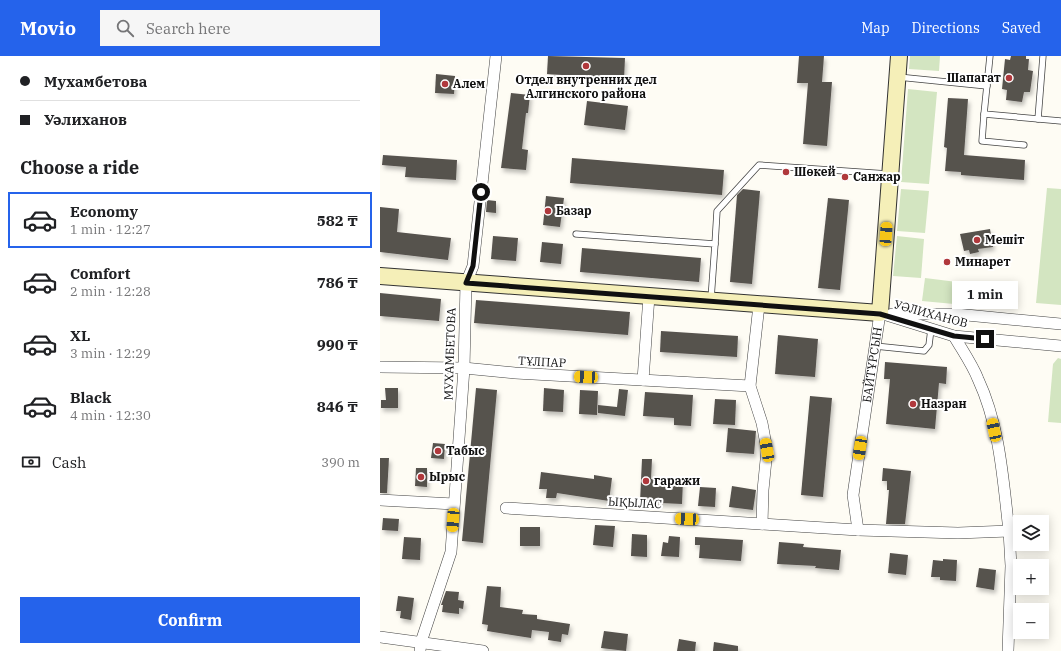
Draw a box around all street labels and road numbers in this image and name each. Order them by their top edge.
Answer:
street label: УӘЛИХАНОВ [893,296,970,331]
street label: МУХАМБЕТОВА [440,307,459,401]
street label: БАЙТҰРСЫН [859,326,885,404]
street label: ТҰЛПАР [518,353,567,370]
street label: ЫҚЫЛАС [608,494,663,511]

